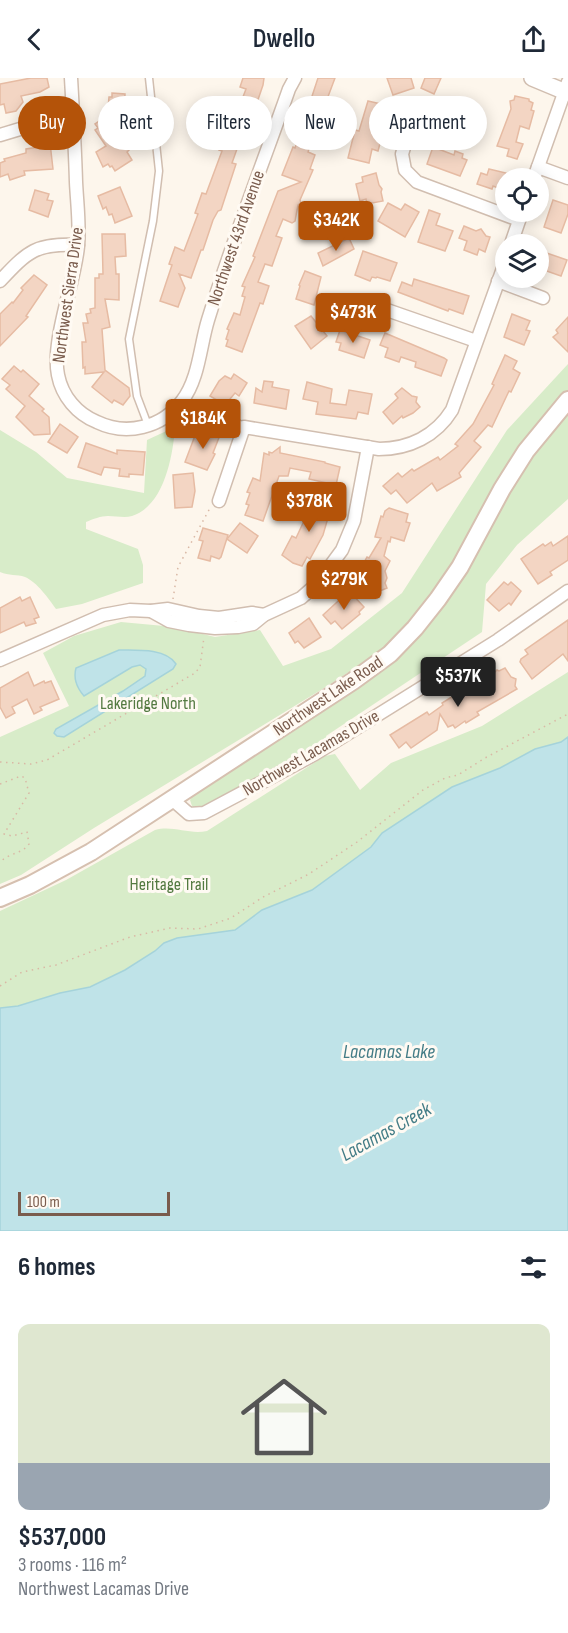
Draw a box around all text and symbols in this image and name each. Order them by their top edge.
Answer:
icon: back [18,23,51,56]
text: Dwello [253,23,315,55]
icon: share [517,23,550,56]
chip: Buy [18,96,86,150]
chip: Rent [98,96,174,150]
chip: Filters [186,96,272,150]
chip: New [284,96,357,150]
chip: Apartment [369,96,487,150]
street label: Northwest 43rd Avenue [203,168,269,308]
map controls [495,168,549,288]
button: locate [495,168,549,222]
pin: $342K [294,201,378,252]
text: $342K [312,208,360,232]
street label: Northwest Sierra Drive [48,226,88,364]
button: layers [495,234,549,288]
pin: $473K [311,293,395,344]
text: $473K [330,300,376,324]
pin: $184K [161,399,245,450]
text: $184K [180,406,226,430]
pin: $378K [267,482,351,533]
text: $378K [285,489,333,513]
pin: $279K [302,560,386,611]
text: $279K [320,567,368,591]
street label: Northwest Lake Road [269,652,387,740]
pin: $537K [416,657,500,708]
text: $537K [435,664,481,688]
park label: Lakeridge North [100,693,196,714]
street label: Northwest Lacamas Drive [239,705,383,801]
park label: Heritage Trail [130,874,208,895]
water label: Lacamas Lake [343,1040,435,1064]
water label: Lacamas Creek [337,1097,436,1167]
scale bar [18,1189,170,1216]
text: 100 m [27,1193,60,1212]
icon: filters [517,1251,550,1284]
text: 6 homes [18,1252,96,1283]
icon: home [230,1363,338,1471]
text: $537,000 [18,1522,106,1553]
text: 3 rooms · 116 m² [18,1553,127,1577]
text: Northwest Lacamas Drive [18,1577,189,1601]

